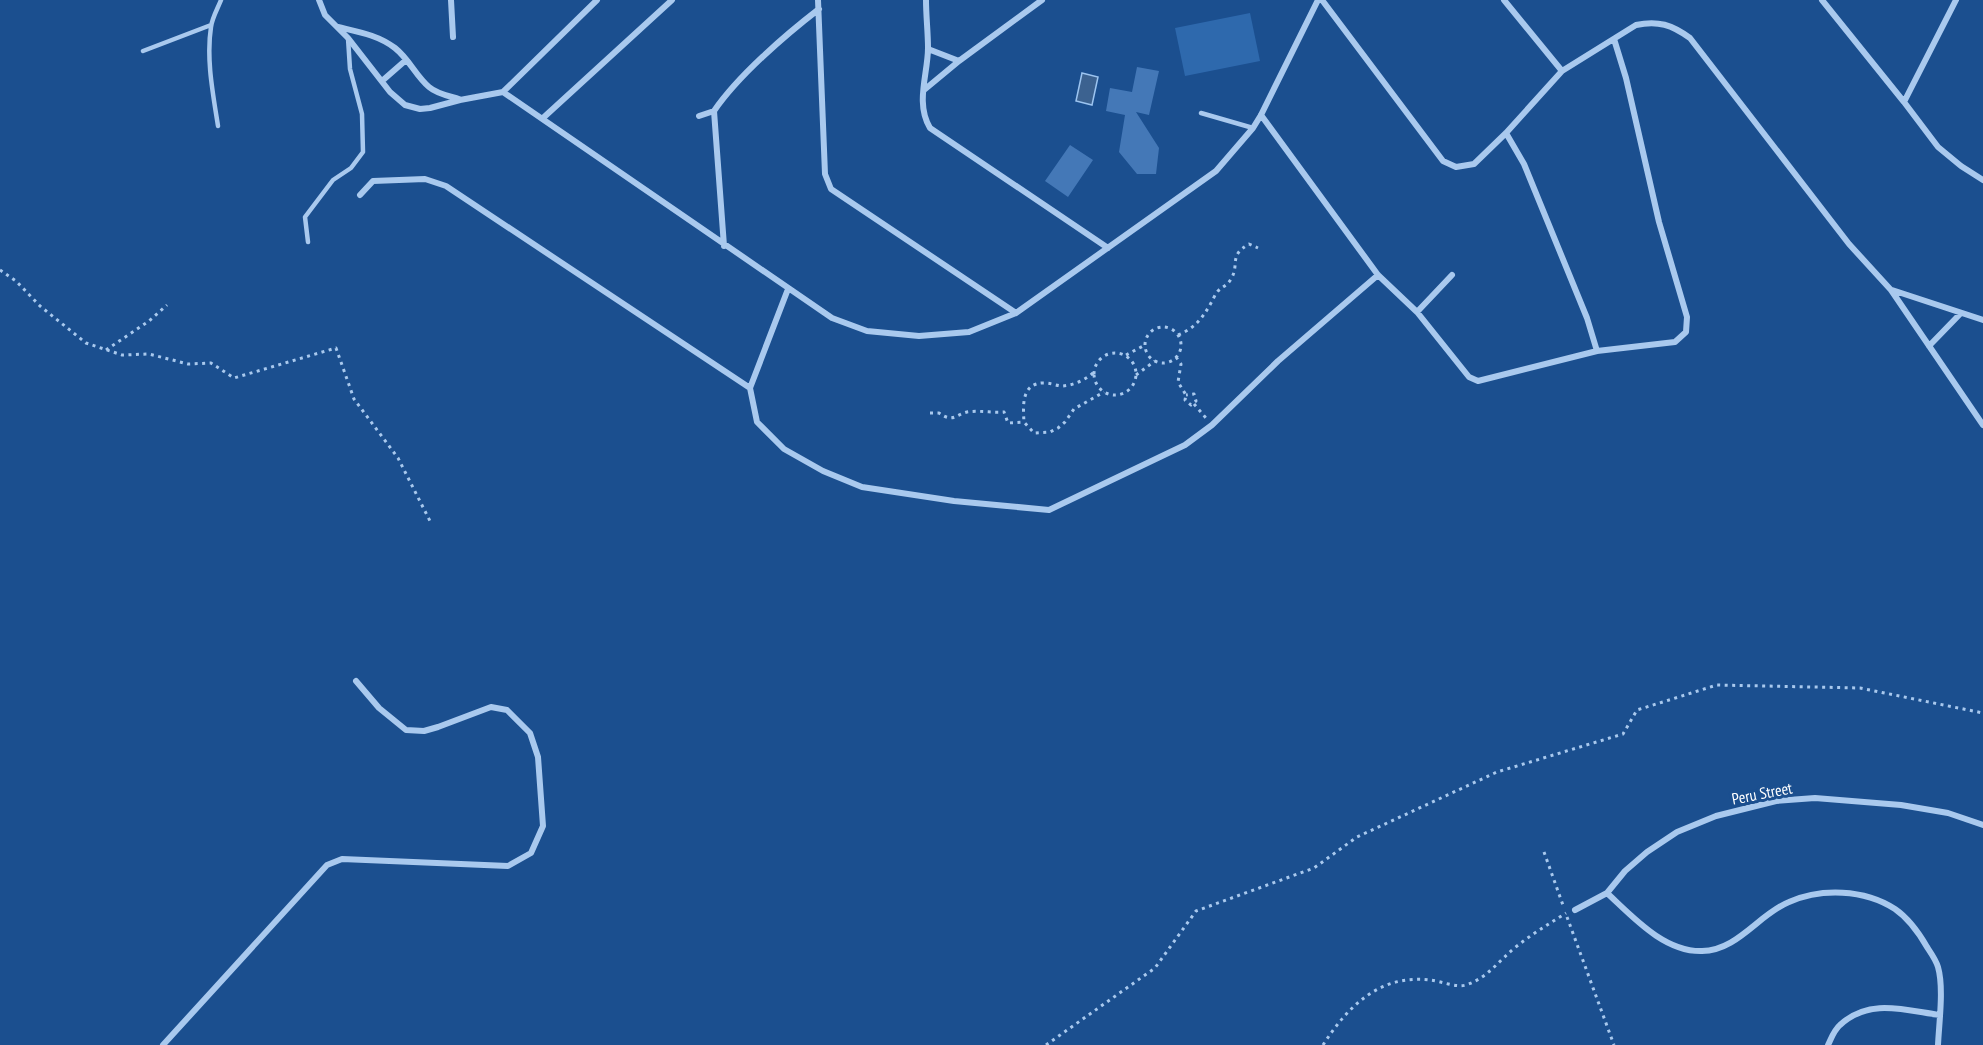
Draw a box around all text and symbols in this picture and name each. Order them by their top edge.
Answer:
street label: Peru Street [1730,777,1795,809]

